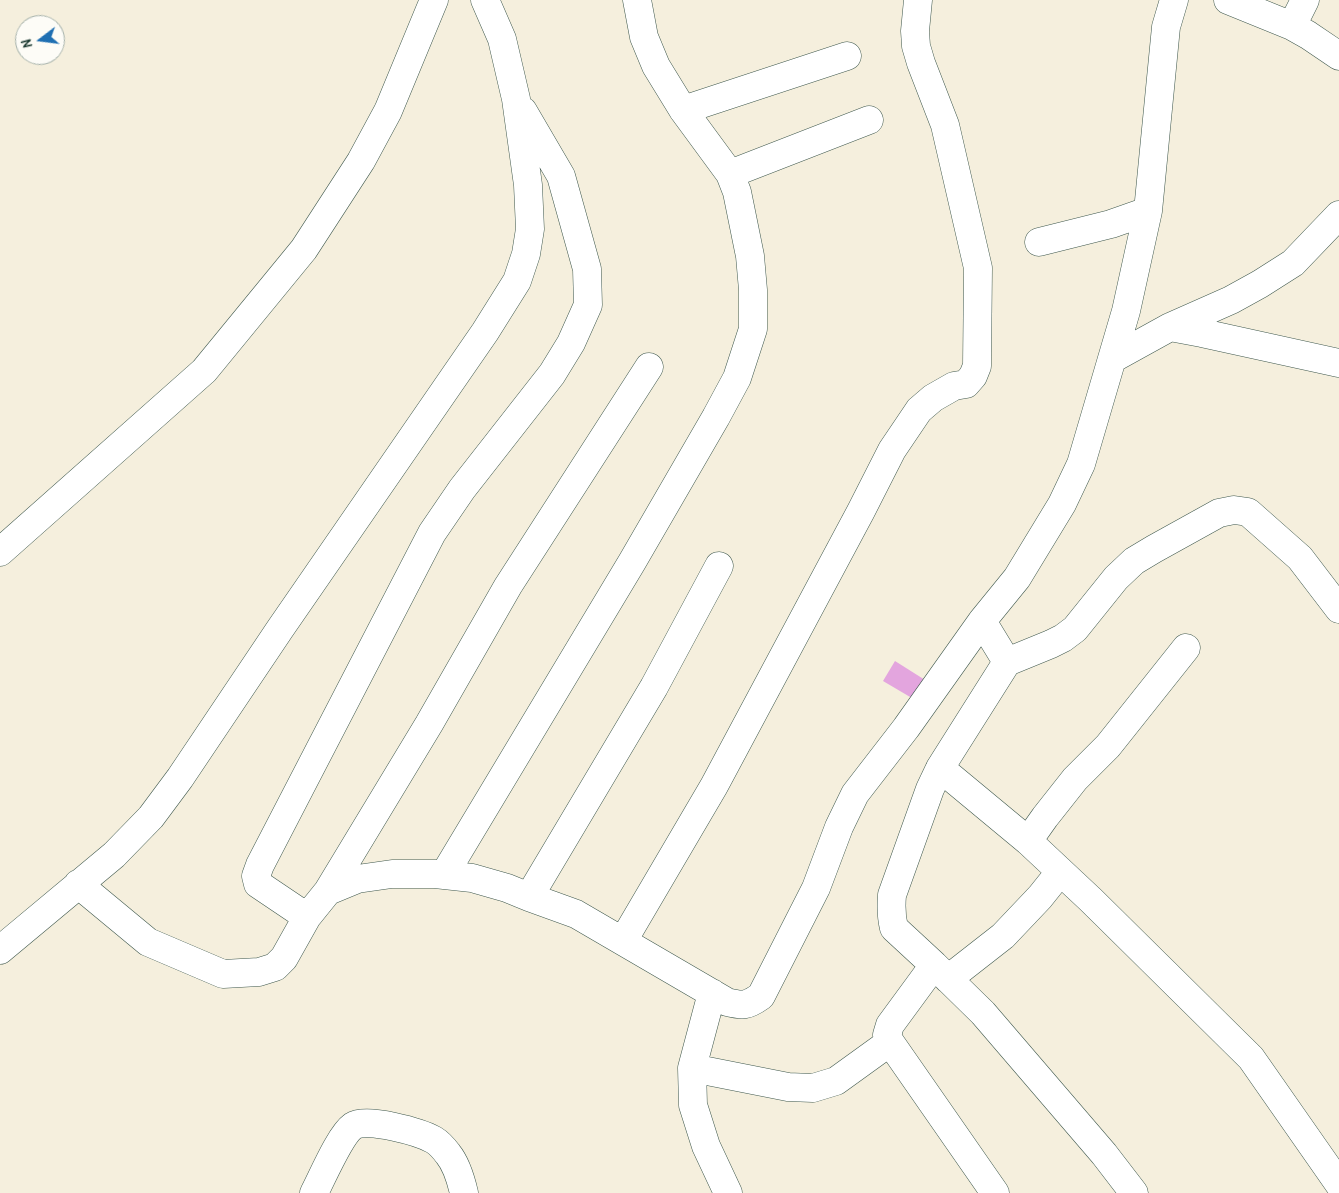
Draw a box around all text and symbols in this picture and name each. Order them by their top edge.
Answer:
north arrow [15,15,65,65]
text: N [16,38,36,50]

